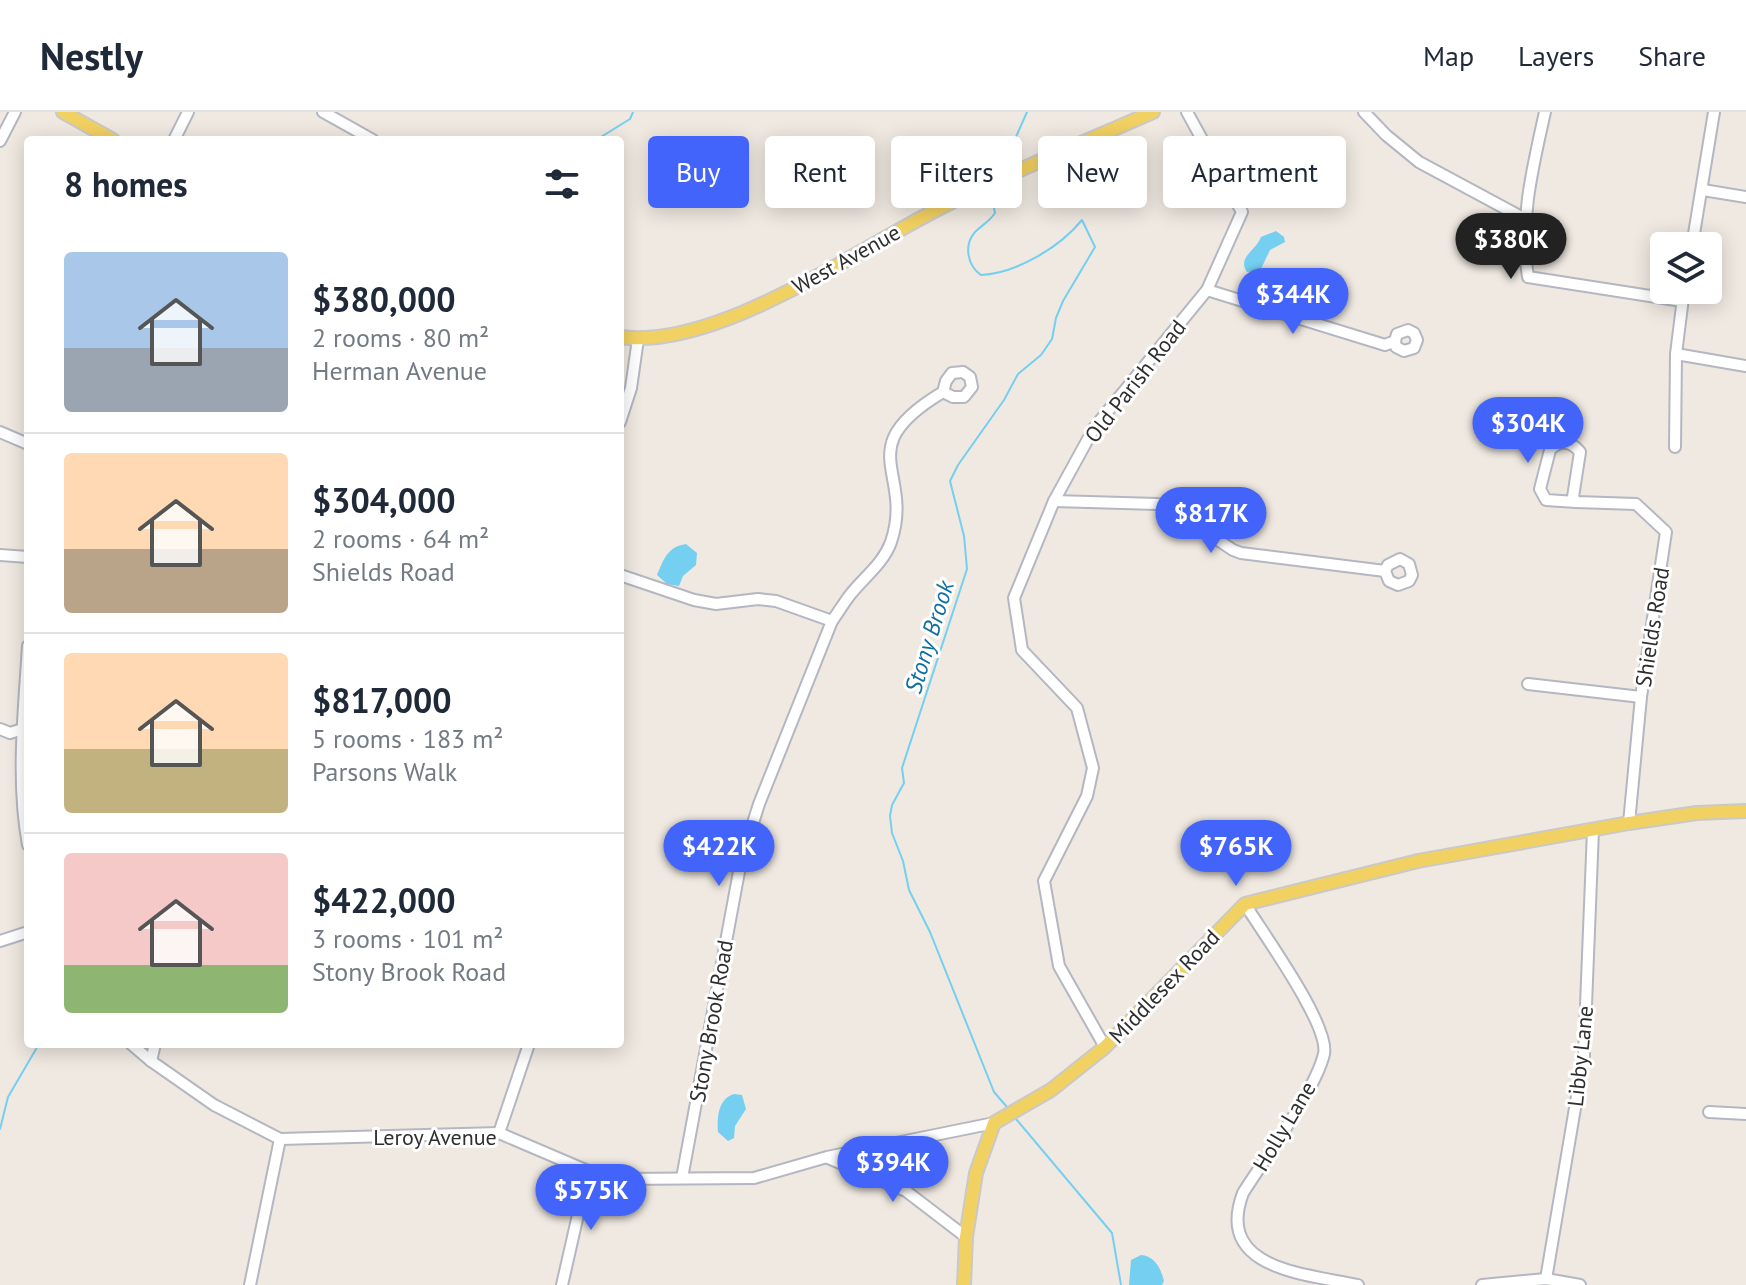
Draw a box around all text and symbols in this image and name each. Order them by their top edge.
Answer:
text: Nestly [40,31,143,80]
text: Map [1423,37,1474,74]
text: Layers [1518,37,1594,74]
text: Share [1638,37,1706,74]
chip: Buy [648,136,749,208]
chip: Rent [765,136,875,208]
chip: Filters [891,136,1022,208]
chip: New [1038,136,1147,208]
chip: Apartment [1163,136,1346,208]
text: 8 homes [64,162,188,206]
icon: filters [540,162,584,206]
pin: $380K [1455,213,1567,281]
street label: West Avenue [787,218,905,300]
text: $380K [1473,222,1549,255]
map controls [1650,232,1722,304]
button: layers [1650,232,1722,304]
pin: $344K [1237,268,1349,336]
text: $380,000 [312,277,456,321]
text: $344K [1255,277,1331,310]
icon: home [128,284,224,380]
street label: Old Parish Road [1078,314,1192,448]
text: 2 rooms · 80 m² [312,321,489,354]
text: Herman Avenue [312,354,487,387]
pin: $304K [1472,397,1584,465]
text: $304K [1490,406,1566,439]
text: $304,000 [312,478,456,522]
icon: home [128,485,224,581]
pin: $817K [1155,487,1267,555]
text: $817K [1173,496,1249,529]
text: 2 rooms · 64 m² [312,522,489,555]
text: Shields Road [312,555,455,588]
street label: Shields Road [1629,565,1675,689]
water label: Stony Brook [897,576,961,697]
text: $817,000 [312,678,451,722]
icon: home [128,685,224,781]
text: 5 rooms · 183 m² [312,722,504,755]
text: Parsons Walk [312,755,457,788]
pin: $422K [663,820,775,888]
pin: $765K [1180,820,1292,888]
text: $422K [681,829,757,862]
text: $765K [1198,829,1274,862]
text: $422,000 [312,878,456,922]
icon: home [128,885,224,981]
text: 3 rooms · 101 m² [312,922,504,955]
street label: Middlesex Road [1103,923,1225,1049]
street label: Stony Brook Road [683,938,739,1104]
text: Stony Brook Road [312,955,506,988]
street label: Libby Lane [1561,1004,1599,1108]
street label: Holly Lane [1246,1076,1322,1176]
street label: Leroy Avenue [373,1123,497,1151]
pin: $394K [837,1136,949,1204]
text: $394K [855,1145,931,1178]
pin: $575K [535,1164,647,1232]
text: $575K [553,1173,629,1206]

